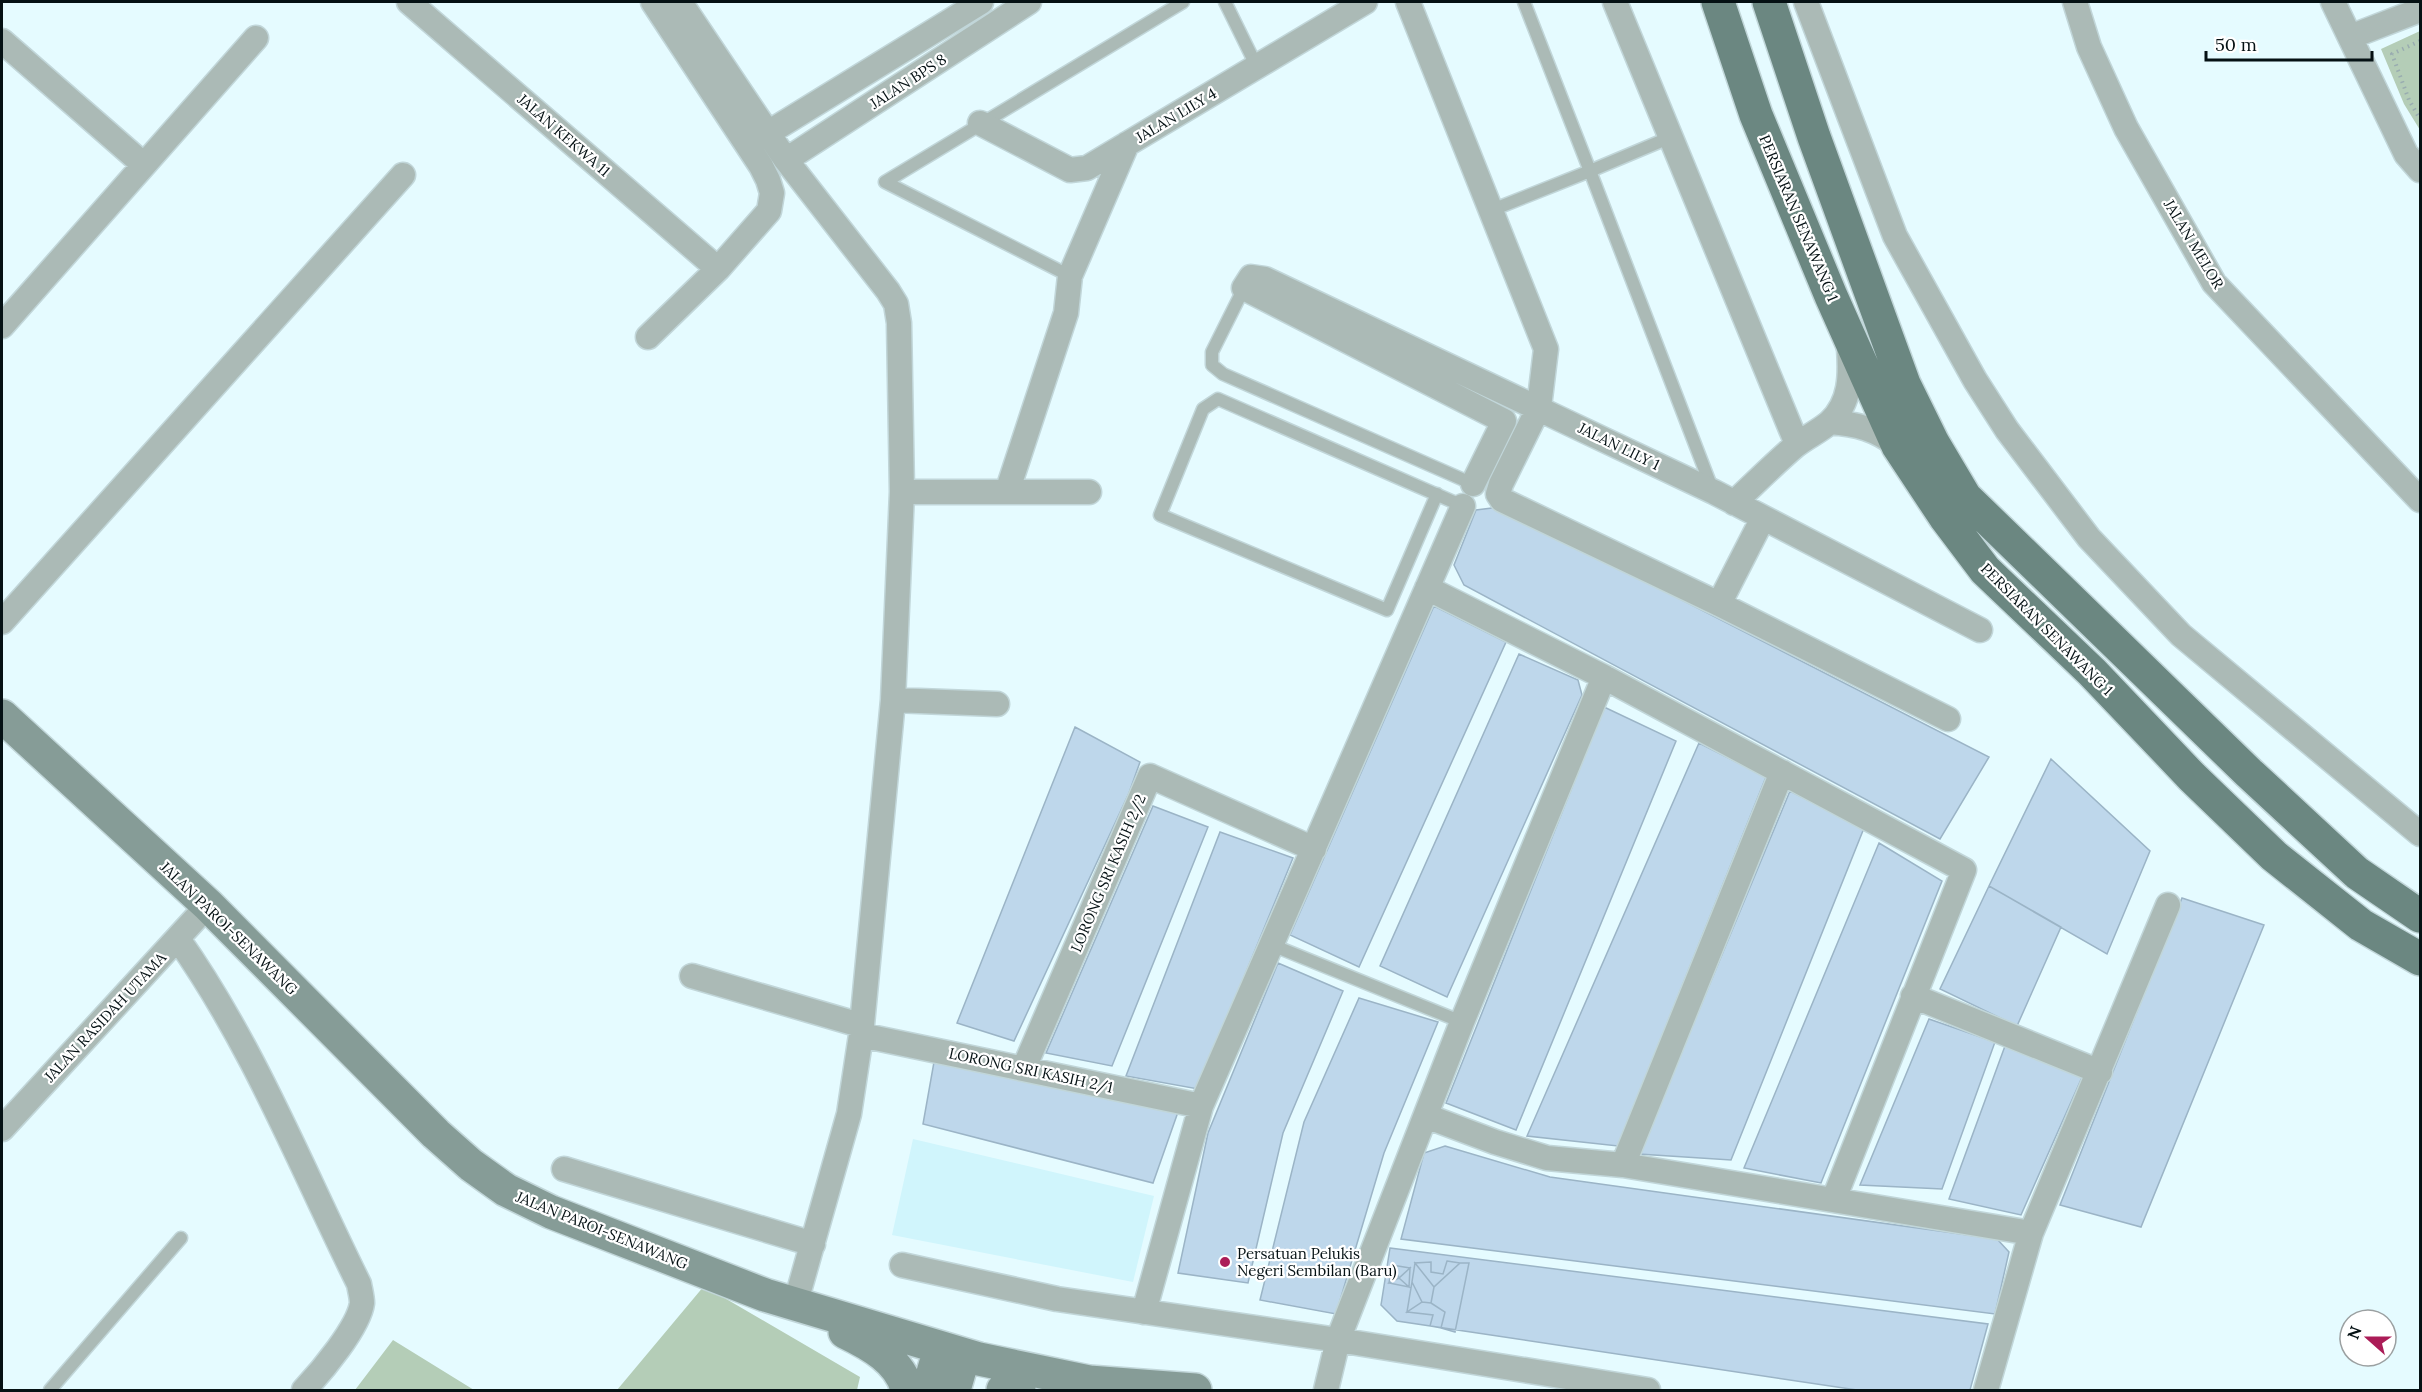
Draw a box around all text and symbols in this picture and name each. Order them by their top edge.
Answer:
scale bar [2206,24,2372,62]
text: 50 m [2215,33,2257,56]
street label: JALAN BPS 8 [865,49,950,113]
street label: JALAN LILY 4 [1131,83,1220,147]
street label: JALAN KEKWA 11 [513,89,614,180]
street label: PERSIARAN SENAWANG 1 [1755,132,1843,304]
street label: JALAN MELOR [2159,195,2228,293]
street label: JALAN LILY 1 [1574,418,1663,474]
street label: PERSIARAN SENAWANG 1 [1977,559,2117,699]
street label: LORONG SRI KASIH 2/2 [1066,791,1151,955]
street label: JALAN PAROI-SENAWANG [156,857,302,999]
street label: JALAN RASIDAH UTAMA [39,948,170,1087]
street label: LORONG SRI KASIH 2/1 [947,1043,1115,1098]
street label: JALAN PAROI-SENAWANG [512,1186,691,1273]
place label: Persatuan Pelukis Negeri Sembilan (Baru) [1237,1244,1397,1281]
marker: Persatuan Pelukis Negeri Sembilan (Baru) [1218,1255,1232,1269]
north arrow [2338,1308,2398,1368]
text: N [2342,1323,2366,1342]

